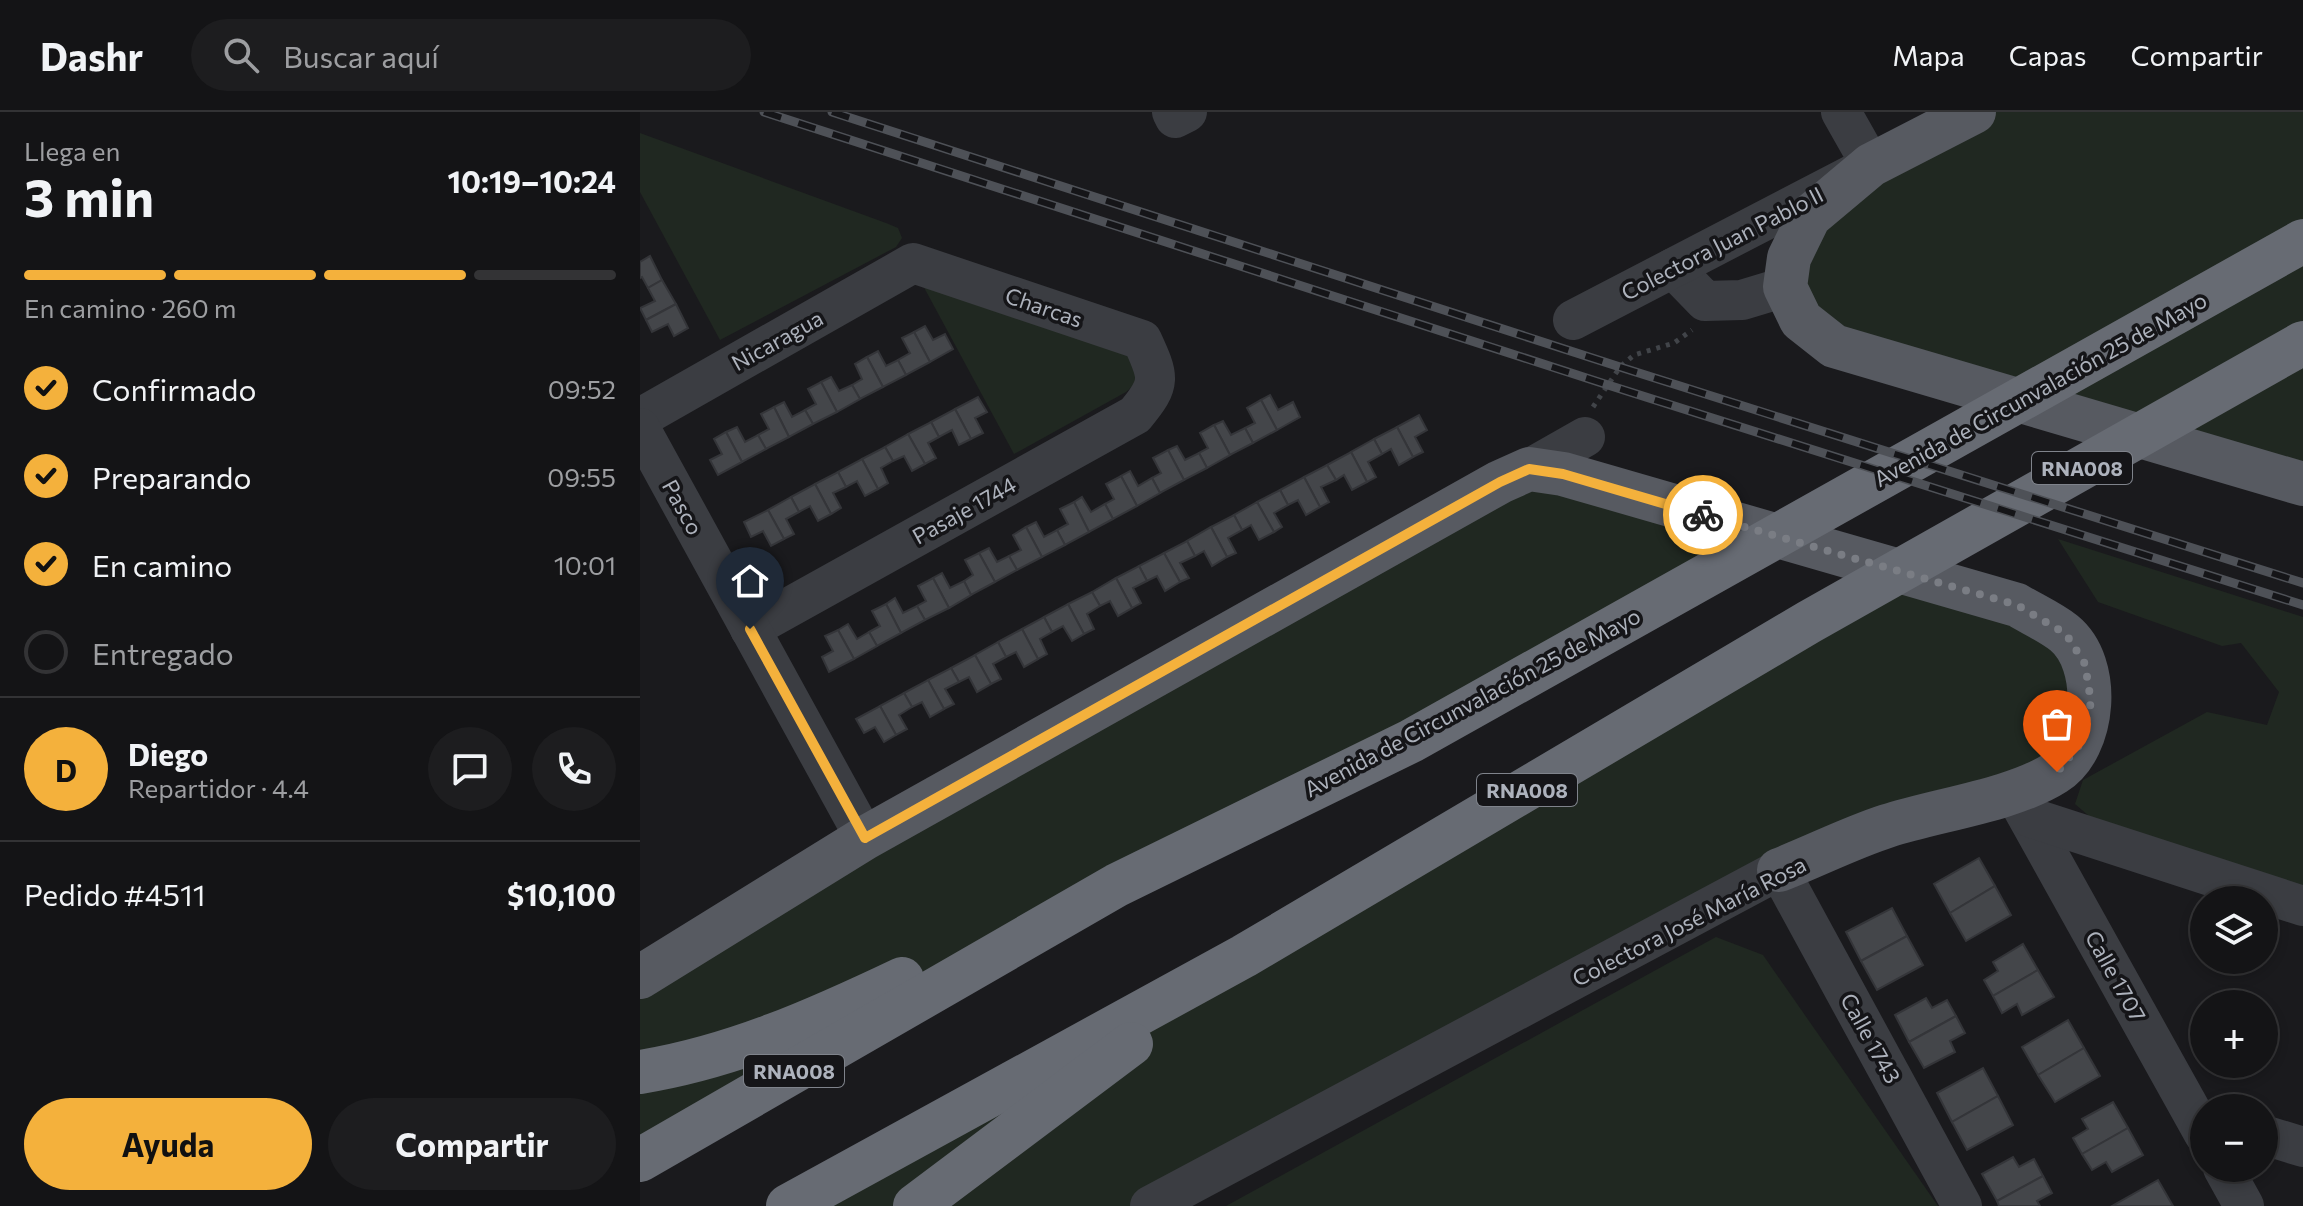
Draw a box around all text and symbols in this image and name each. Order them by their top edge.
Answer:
search box [191,19,751,91]
text: Dashr [40,32,143,79]
icon: search [219,33,263,77]
text: Buscar aquí [283,37,439,74]
text: Mapa [1892,38,1965,72]
text: Capas [2009,38,2086,72]
text: Compartir [2130,38,2263,72]
text: Llega en [24,135,120,166]
text: 10:19–10:24 [448,162,616,199]
text: 3 min [24,164,154,228]
street label: Colectora Juan Pablo II [1616,180,1828,306]
street label: Charcas [1002,281,1086,333]
street label: Avenida de Circunvalación 25 de Mayo [1869,286,2211,492]
text: En camino · 260 m [24,292,236,323]
street label: Nicaragua [727,304,827,376]
icon: check [24,366,68,410]
text: Confirmado [92,370,256,407]
text: 09:52 [548,373,616,404]
road number: RNA008 [2032,452,2132,484]
icon: check [24,454,68,498]
text: Preparando [92,458,251,495]
text: 09:55 [547,461,616,492]
street label: Pasaje 1744 [907,470,1021,550]
street label: Pasco [657,474,709,540]
courier [1663,475,1743,555]
icon: bike [1681,493,1725,537]
icon: check [24,542,68,586]
text: En camino [92,546,232,583]
pin [716,547,784,629]
text: 10:01 [554,549,616,580]
icon: home [728,559,772,603]
street label: Avenida de Circunvalación 25 de Mayo [1299,602,1645,802]
text: Entregado [92,634,234,671]
pin [2023,690,2091,772]
icon: bag [2035,702,2079,746]
button: chat [428,727,512,811]
button: phone [532,727,616,811]
text: Diego [128,735,208,772]
text: D [55,751,77,788]
text: Repartidor · 4.4 [128,772,309,803]
road number: RNA008 [1477,774,1577,806]
street label: Colectora José María Rosa [1568,850,1810,992]
text: Pedido #4511 [24,875,206,912]
text: $10,100 [507,875,616,912]
map controls [2190,886,2278,1182]
button: layers [2190,886,2278,974]
street label: Calle 1707 [2080,926,2152,1026]
street label: Calle 1743 [1835,988,1907,1088]
button: + [2190,990,2278,1078]
road number: RNA008 [744,1055,844,1087]
button: − [2190,1094,2278,1182]
button: Ayuda [24,1098,312,1190]
button: Compartir [328,1098,616,1190]

